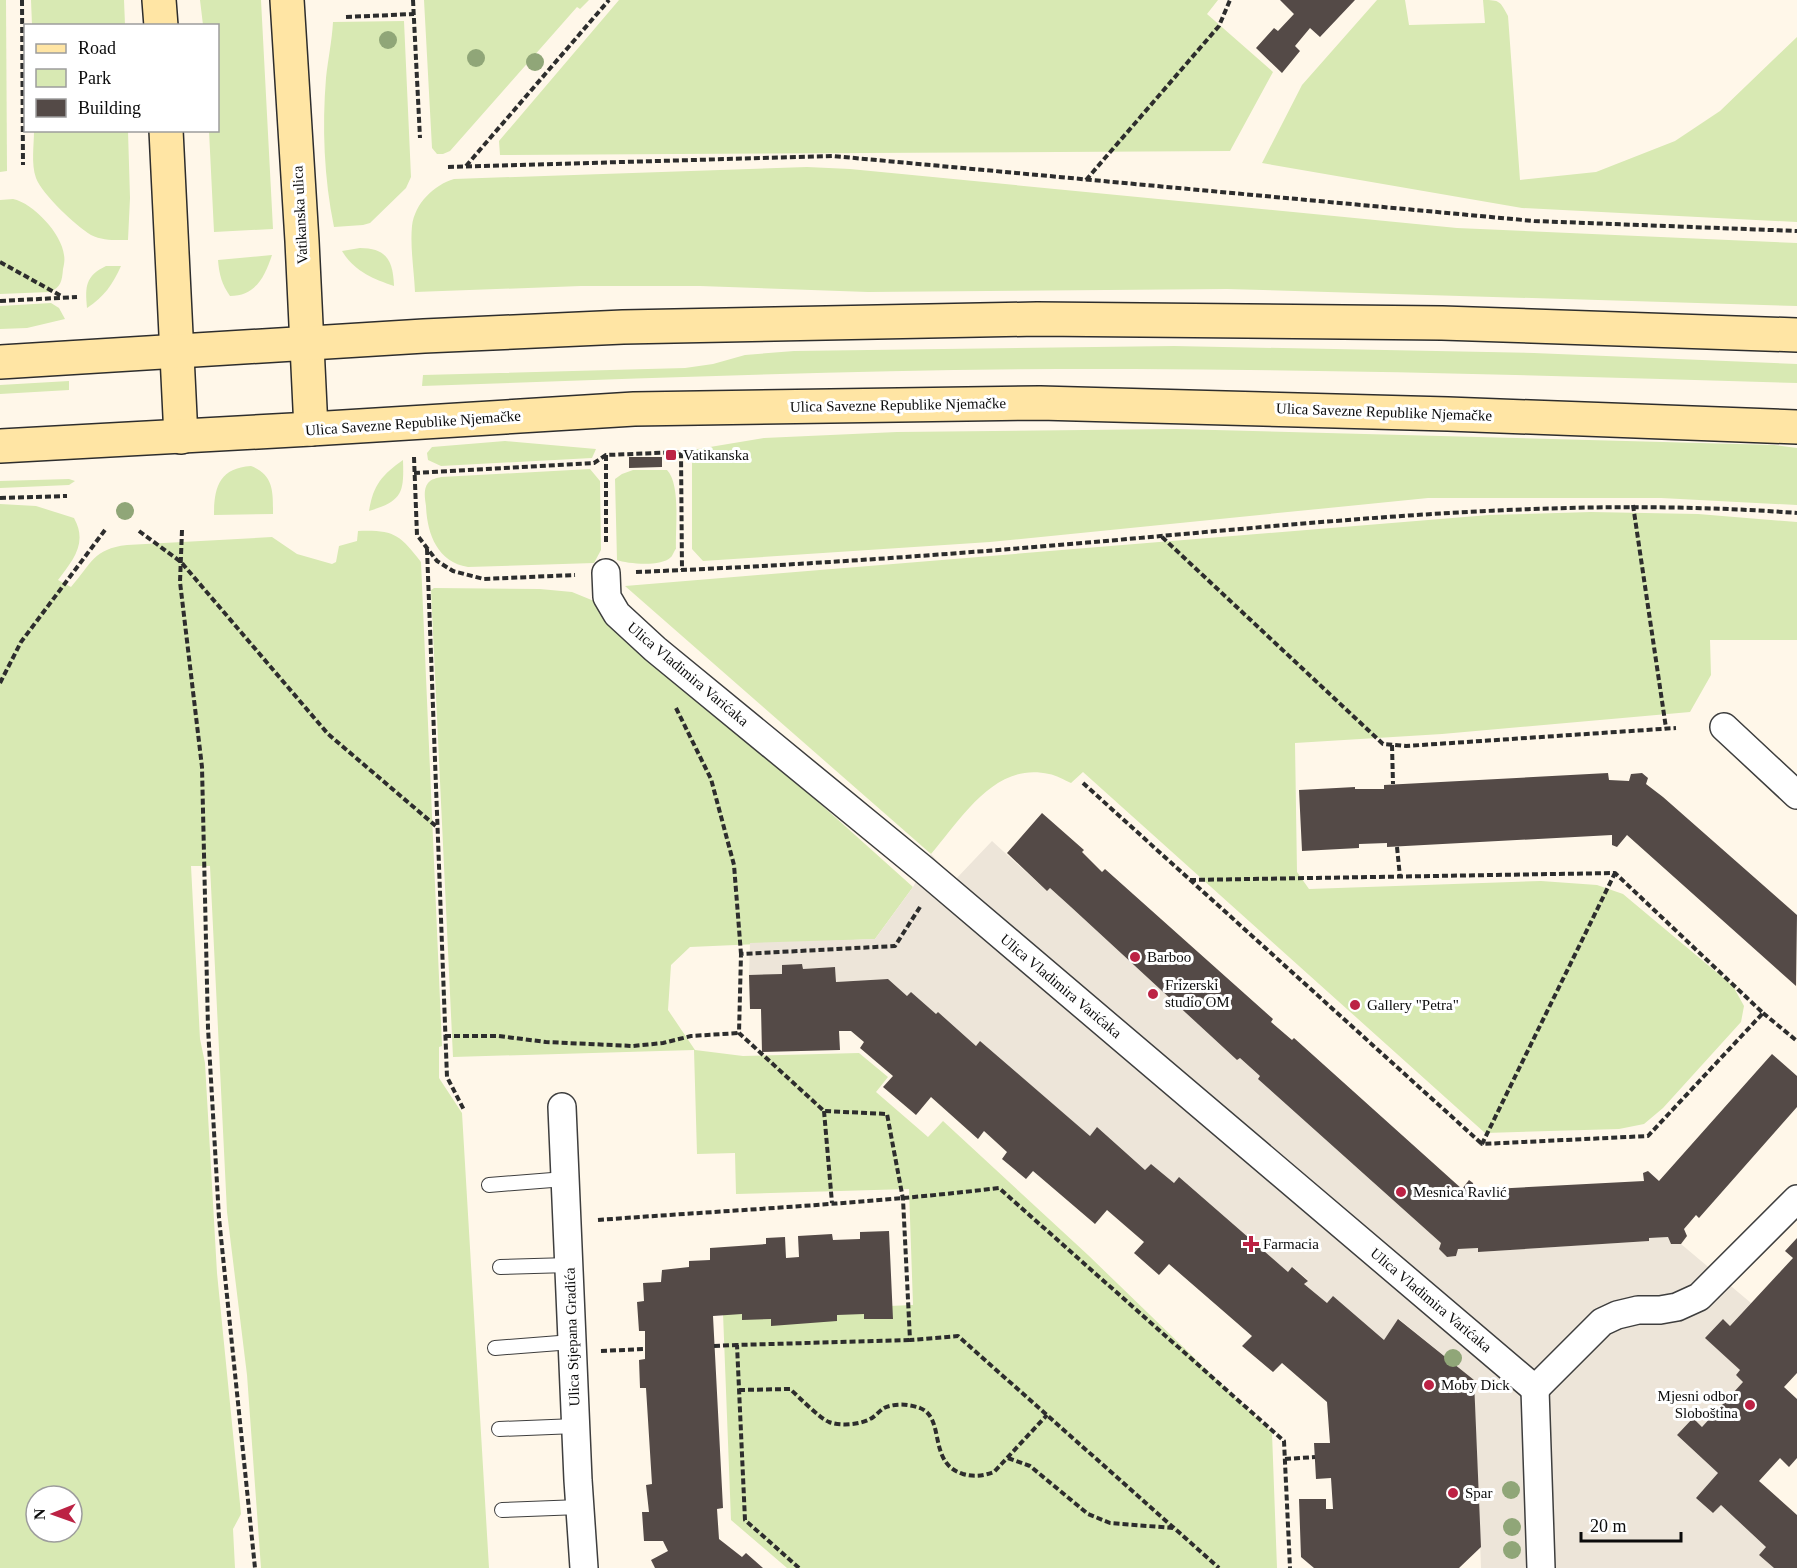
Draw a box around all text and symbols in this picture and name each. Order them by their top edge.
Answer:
legend [24,24,219,132]
text: Road [78,38,116,58]
text: Park [78,68,111,88]
text: Building [78,98,141,118]
street label: Vatikanska ulica [289,165,311,265]
street label: Ulica Savezne Republike Njemačke [790,395,1007,415]
street label: Ulica Savezne Republike Njemačke [1276,400,1493,424]
street label: Ulica Savezne Republike Njemačke [305,407,522,439]
place label: Vatikanska [683,447,749,463]
marker: Vatikanska [664,448,678,462]
street label: Ulica Vladimira Varićaka [624,619,752,729]
street label: Ulica Vladimira Varićaka [997,931,1125,1041]
place label: Barboo [1147,949,1191,965]
marker: Barboo [1128,950,1142,964]
place label: Frizerski studio OM [1165,977,1230,1010]
marker: Frizerski studio OM [1146,987,1160,1001]
place label: Gallery "Petra" [1367,997,1459,1013]
marker: Gallery "Petra" [1348,998,1362,1012]
place label: Mesnica Ravlić [1413,1184,1507,1200]
marker: Mesnica Ravlić [1394,1185,1408,1199]
place label: Farmacia [1263,1236,1319,1252]
marker: Farmacia [1244,1237,1258,1251]
street label: Ulica Vladimira Varićaka [1367,1245,1495,1355]
street label: Ulica Stjepana Gradića [562,1267,582,1407]
place label: Moby Dick [1441,1377,1510,1393]
marker: Moby Dick [1422,1378,1436,1392]
place label: Mjesni odbor Sloboština [1658,1388,1738,1421]
marker: Mjesni odbor Sloboština [1743,1398,1757,1412]
north arrow [24,1484,84,1544]
place label: Spar [1465,1485,1493,1501]
marker: Spar [1446,1486,1460,1500]
scale bar [1581,1505,1682,1543]
text: N [31,1508,48,1520]
text: 20 m [1590,1516,1627,1536]

